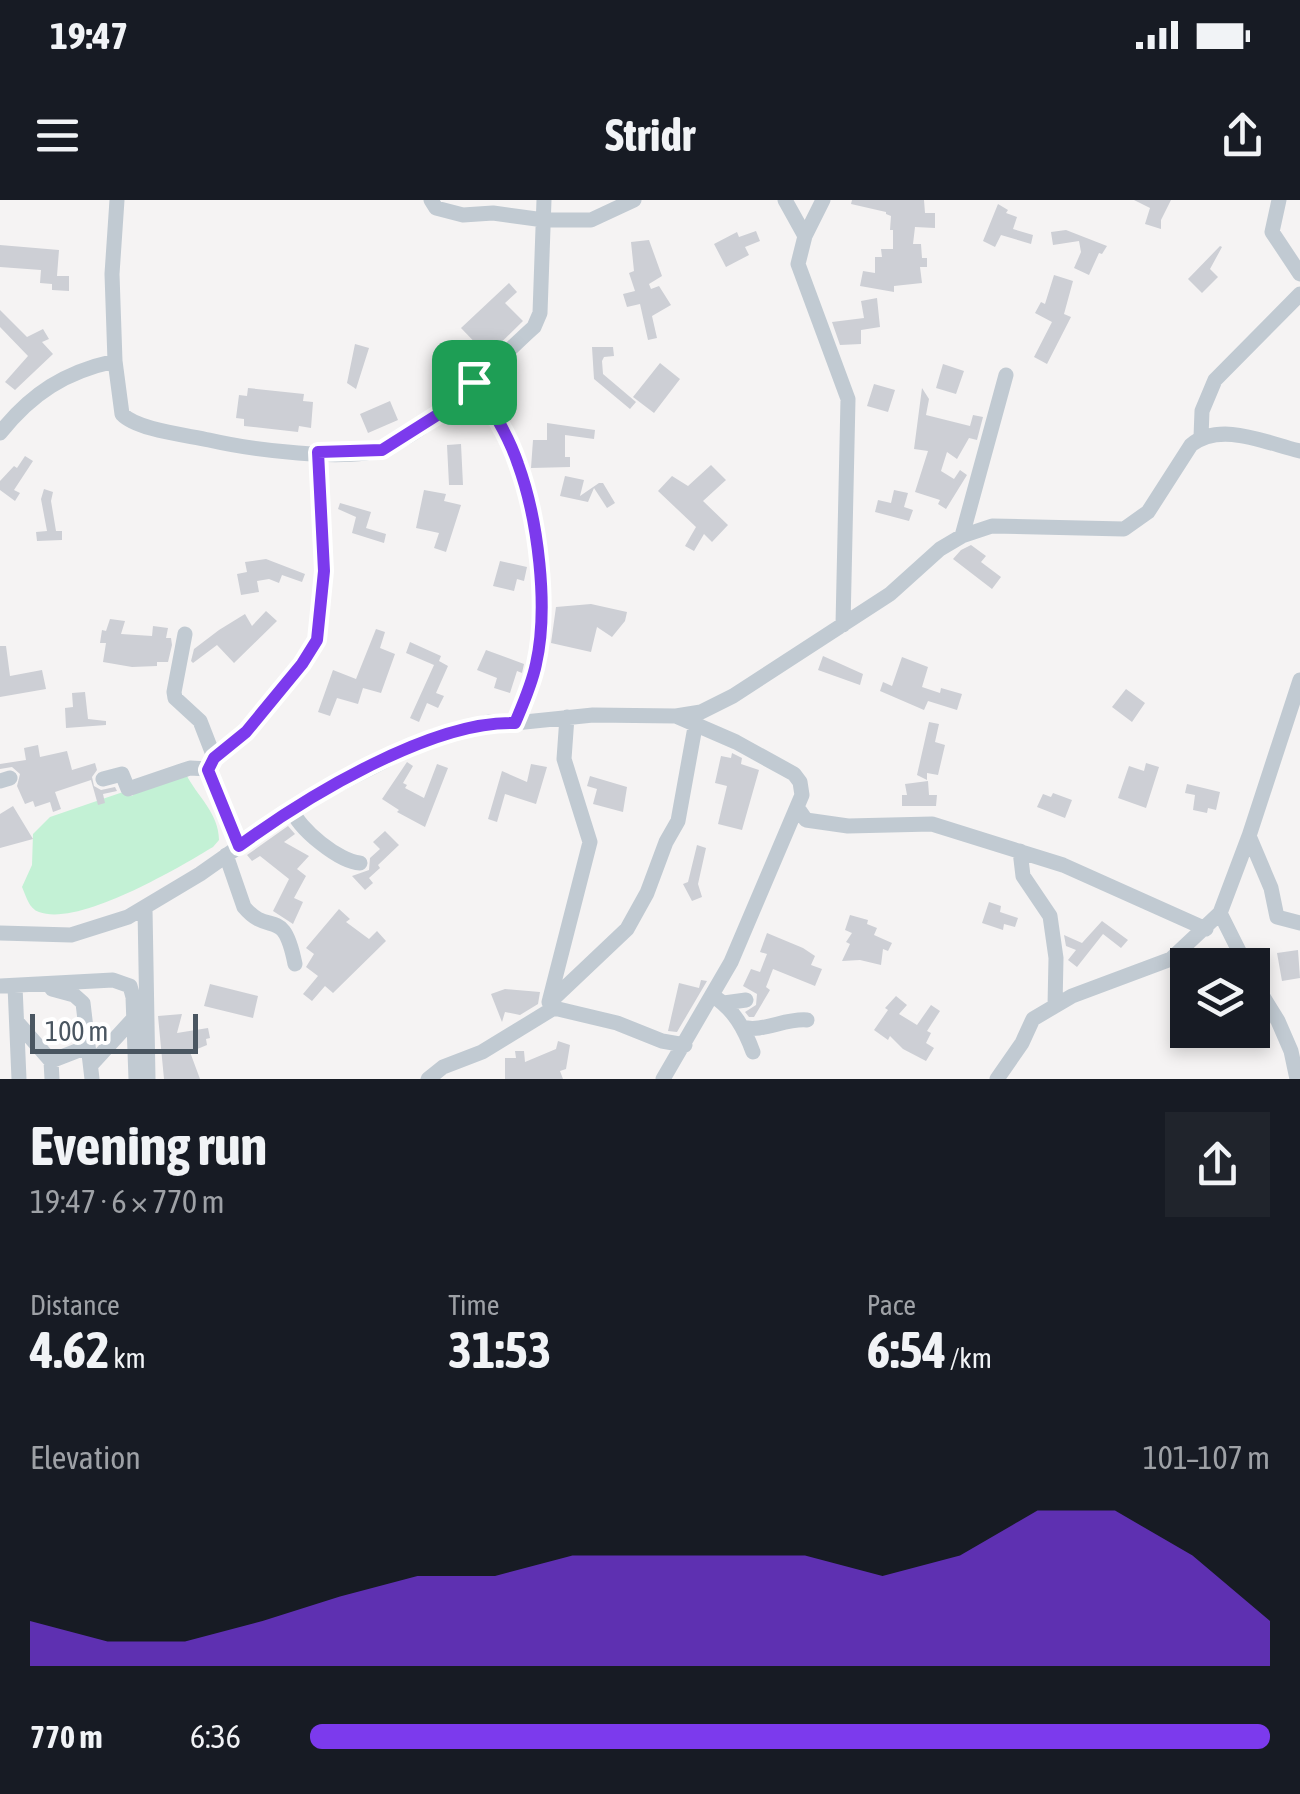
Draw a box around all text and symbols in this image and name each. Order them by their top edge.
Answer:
text: 19:47 [50,14,128,57]
icon: menu [30,108,85,163]
icon: share [1215,108,1270,163]
text: Stridr [605,109,695,161]
pin [432,340,517,425]
icon: arrive [447,355,502,410]
map controls [1170,948,1270,1048]
button: layers [1170,948,1270,1048]
scale bar [30,1009,198,1054]
text: 100 m [45,1015,108,1047]
button: share [1165,1112,1270,1217]
text: Evening run [30,1114,267,1177]
text: 19:47 · 6 × 770 m [30,1183,224,1220]
text: Distance [30,1289,120,1321]
text: Time [448,1289,499,1321]
text: Pace [867,1289,916,1321]
text: 4.62 [30,1321,109,1379]
text: 31:53 [448,1321,551,1379]
text: 6:54 [867,1321,946,1379]
text: km [109,1342,146,1374]
text: /km [946,1342,992,1374]
text: Elevation [30,1439,141,1476]
text: 101–107 m [1143,1439,1270,1476]
text: 770 m [30,1718,103,1755]
text: 6:36 [190,1718,241,1755]

